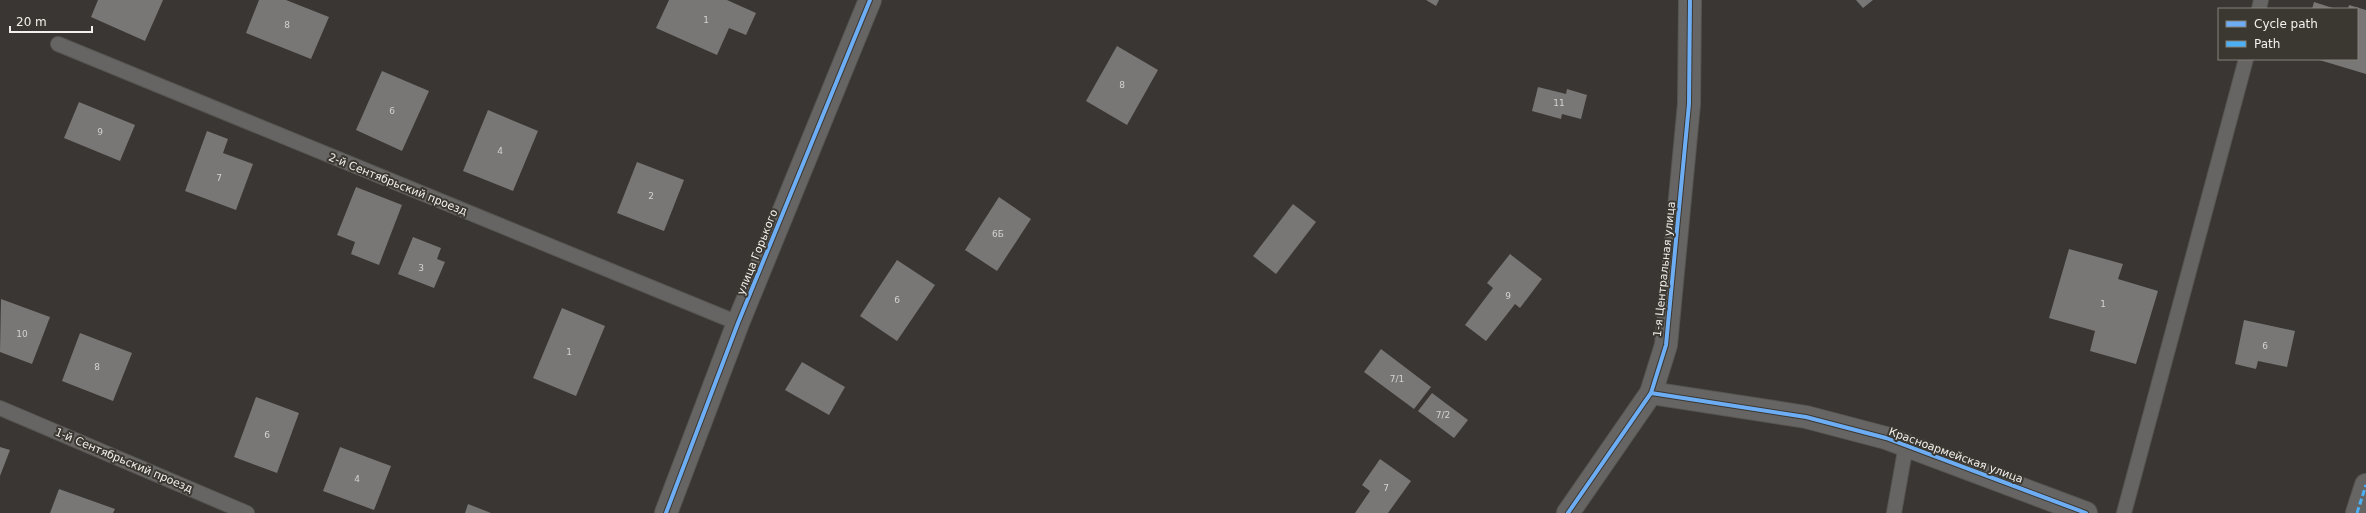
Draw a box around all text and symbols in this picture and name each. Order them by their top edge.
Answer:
scale bar [10,8,92,34]
legend [2218,8,2358,60]
text: 20 m [16,15,47,29]
house number: 1 [703,15,709,25]
text: Cycle path [2254,17,2318,31]
house number: 8 [284,20,290,30]
text: Path [2254,37,2280,51]
house number: 8 [1119,80,1125,90]
house number: 11 [1553,98,1565,108]
house number: 6 [389,106,395,116]
house number: 9 [97,127,103,137]
house number: 4 [497,146,503,156]
street label: 2-й Сентябрьский проезд [327,151,469,218]
house number: 7 [216,173,222,183]
house number: 2 [648,191,654,201]
street label: 1-я Центральная улица [1651,201,1678,337]
street label: улица Горького [734,207,781,297]
house number: 6Б [992,229,1004,239]
house number: 3 [418,263,424,273]
house number: 9 [1505,291,1511,301]
house number: 6 [894,295,900,305]
house number: 1 [2100,299,2106,309]
house number: 10 [16,329,28,339]
house number: 6 [2262,341,2268,351]
house number: 1 [566,347,572,357]
house number: 8 [94,362,100,372]
house number: 7/1 [1390,374,1404,384]
house number: 7/2 [1436,410,1450,420]
street label: Красноармейская улица [1887,425,2025,486]
street label: 1-й Сентябрьский проезд [53,426,195,496]
house number: 6 [264,430,270,440]
house number: 4 [354,474,360,484]
house number: 7 [1383,483,1389,493]

